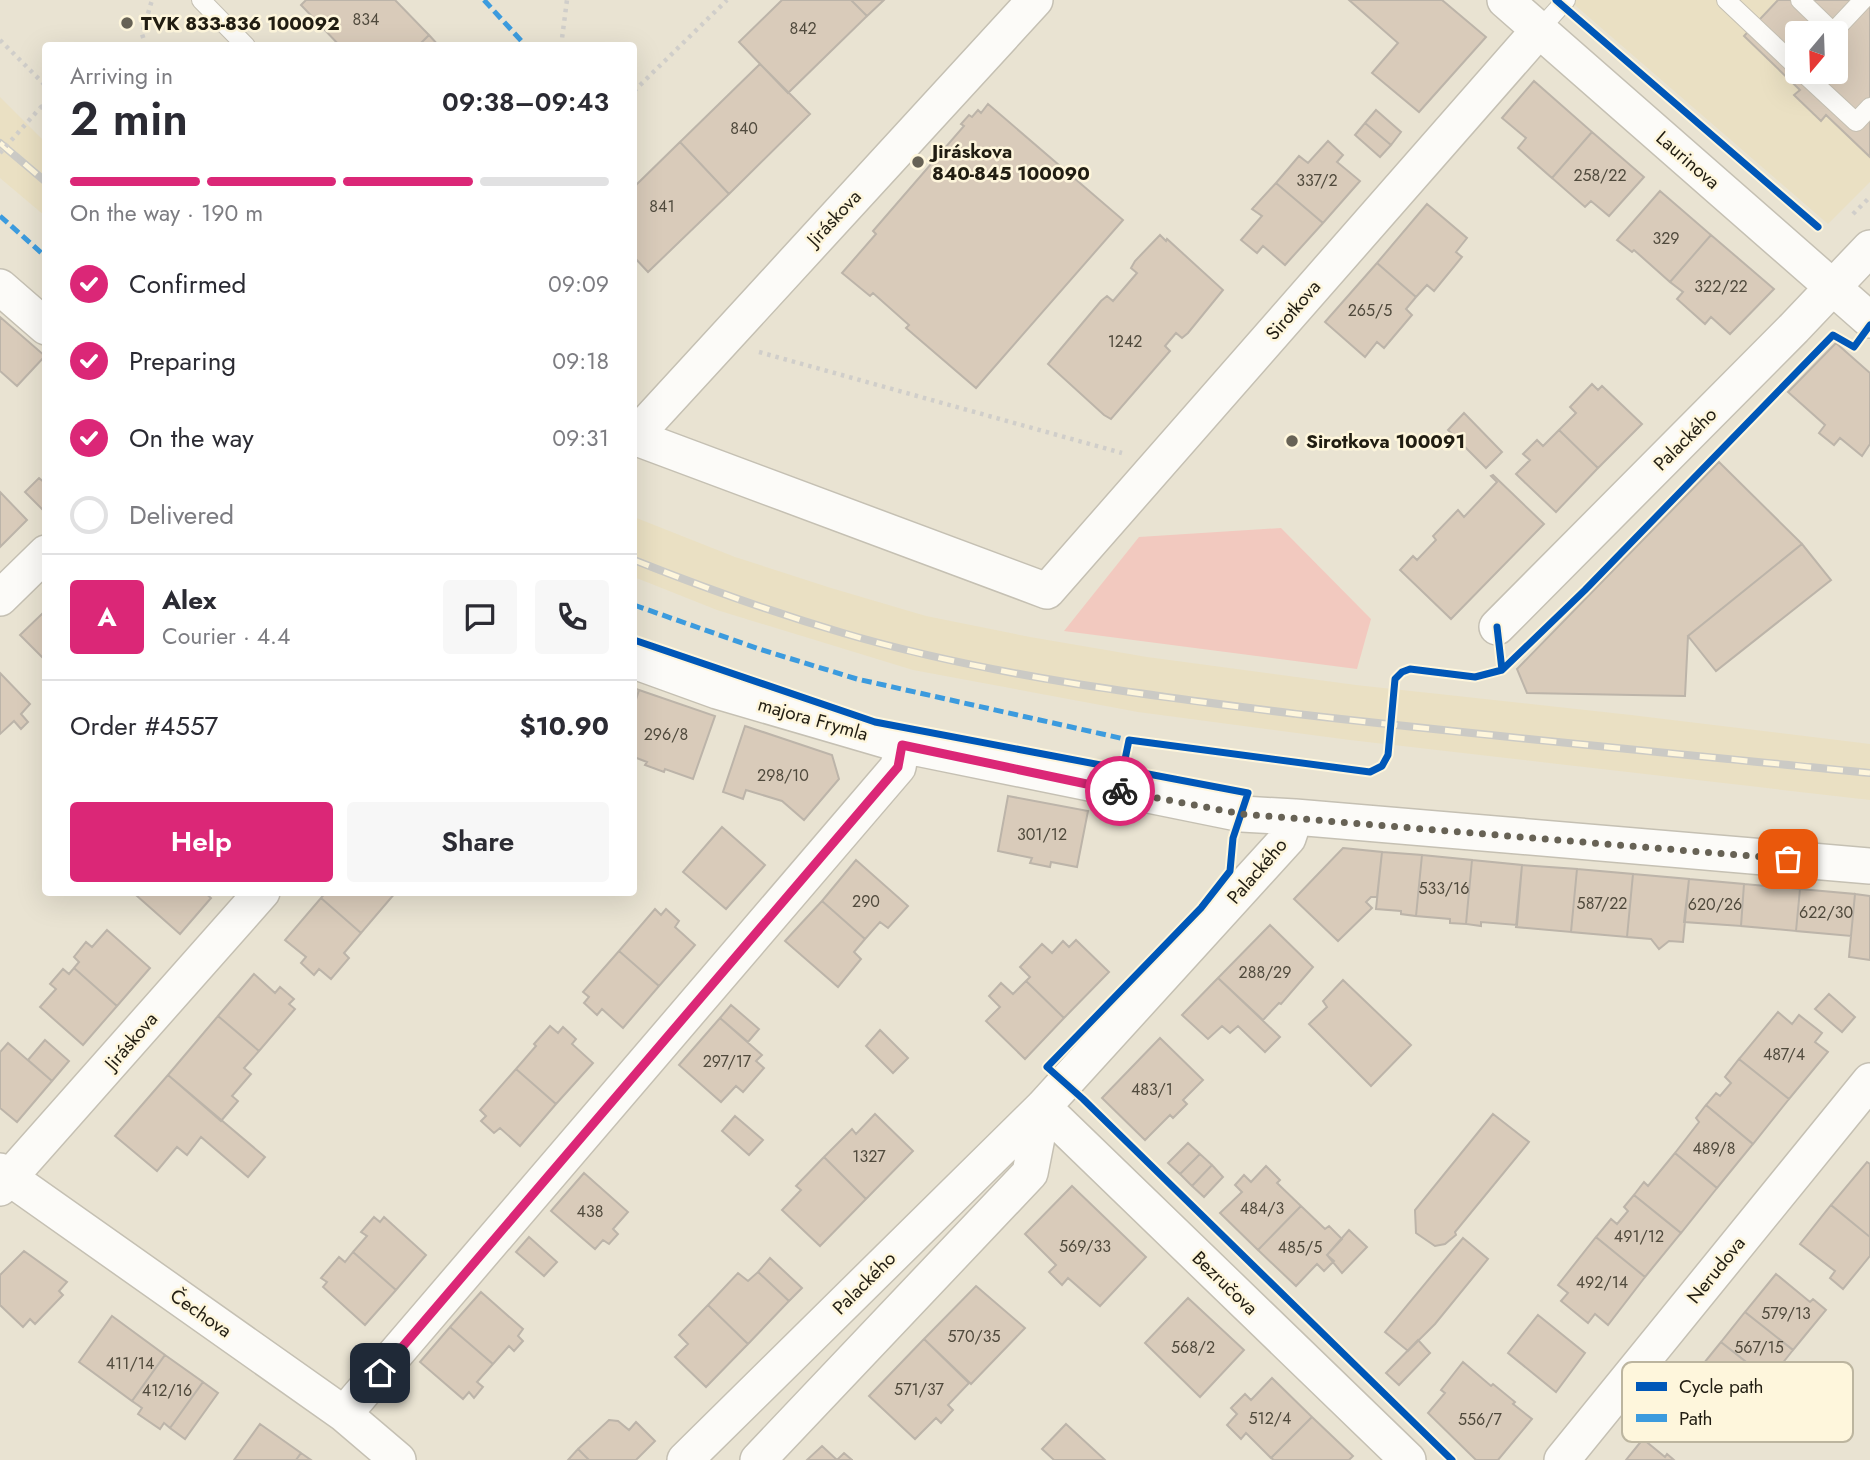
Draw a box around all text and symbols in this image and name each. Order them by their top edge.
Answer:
house number: 834 [353,8,379,31]
place label: TVK 833-836 100092 [141,10,340,37]
marker: TVK 833-836 100092 [119,15,135,31]
house number: 842 [789,17,817,40]
north arrow [1785,21,1848,84]
map controls [1785,21,1848,84]
text: Arriving in [70,59,173,93]
text: 09:38–09:43 [442,83,609,121]
text: 2 min [70,86,188,152]
house number: 840 [730,117,758,140]
street label: Laurinova [1650,125,1726,195]
place label: Jiráskova 840-845 100090 [928,138,1090,187]
marker: Jiráskova 840-845 100090 [910,154,926,170]
house number: 258/22 [1573,164,1627,187]
house number: 337/2 [1296,169,1338,192]
street label: Jiráskova [799,184,867,254]
house number: 841 [649,195,675,218]
text: On the way · 190 m [70,196,263,230]
house number: 329 [1652,227,1680,250]
icon: check [70,265,108,303]
text: Confirmed [129,265,246,303]
text: 09:09 [548,267,609,301]
street label: Sirotkova [1259,274,1327,346]
house number: 322/22 [1694,275,1748,298]
house number: 265/5 [1348,299,1392,322]
house number: 1242 [1108,330,1142,353]
icon: check [70,342,108,380]
text: Preparing [129,342,236,380]
text: 09:18 [552,344,609,378]
street label: Palackého [1647,401,1723,477]
icon: check [70,419,108,457]
text: On the way [129,419,254,457]
text: 09:31 [552,421,609,455]
place label: Sirotkova 100091 [1306,428,1465,455]
marker: Sirotkova 100091 [1284,433,1300,449]
text: Delivered [129,496,234,534]
button: chat [443,580,517,654]
button: phone [535,580,609,654]
text: Alex [162,581,216,619]
text: A [97,598,117,636]
text: Courier · 4.4 [162,619,290,653]
street label: majora Frymla [755,690,871,748]
text: Order #4557 [70,707,218,745]
text: $10.90 [519,707,609,745]
house number: 296/8 [644,723,688,746]
courier [1085,756,1155,826]
house number: 298/10 [757,764,809,787]
icon: bike [1101,772,1139,810]
button: Help [70,802,333,882]
button: Share [347,802,609,882]
house number: 301/12 [1017,823,1067,846]
pin [1758,829,1818,889]
street label: Palackého [1221,832,1293,910]
icon: bag [1769,840,1807,878]
house number: 533/16 [1419,877,1469,900]
house number: 290 [852,890,880,913]
house number: 587/22 [1577,892,1627,915]
house number: 620/26 [1688,893,1742,916]
house number: 622/30 [1799,901,1853,924]
house number: 288/29 [1239,961,1291,984]
street label: Jiráskova [96,1006,164,1078]
house number: 487/4 [1763,1043,1805,1066]
house number: 297/17 [703,1050,752,1073]
house number: 483/1 [1131,1078,1173,1101]
house number: 489/8 [1692,1137,1736,1160]
house number: 1327 [852,1145,886,1168]
house number: 484/3 [1240,1197,1284,1220]
house number: 438 [577,1200,603,1223]
house number: 491/12 [1614,1225,1664,1248]
street label: Nerudova [1681,1231,1751,1309]
house number: 569/33 [1059,1235,1111,1258]
house number: 485/5 [1278,1236,1322,1259]
street label: Palackého [826,1245,902,1321]
street label: Bezručova [1186,1245,1264,1321]
house number: 492/14 [1576,1271,1628,1294]
street label: Čechova [165,1282,237,1344]
house number: 579/13 [1761,1302,1811,1325]
house number: 570/35 [947,1325,1001,1348]
house number: 568/2 [1171,1336,1215,1359]
house number: 567/15 [1734,1336,1784,1359]
pin [350,1343,410,1403]
house number: 411/14 [106,1352,154,1375]
icon: home [361,1354,399,1392]
legend [1622,1362,1853,1442]
text: Cycle path [1679,1373,1764,1400]
house number: 571/37 [894,1378,944,1401]
house number: 412/16 [142,1379,192,1402]
text: Path [1679,1405,1713,1432]
house number: 512/4 [1249,1407,1291,1430]
house number: 556/7 [1458,1408,1503,1431]

